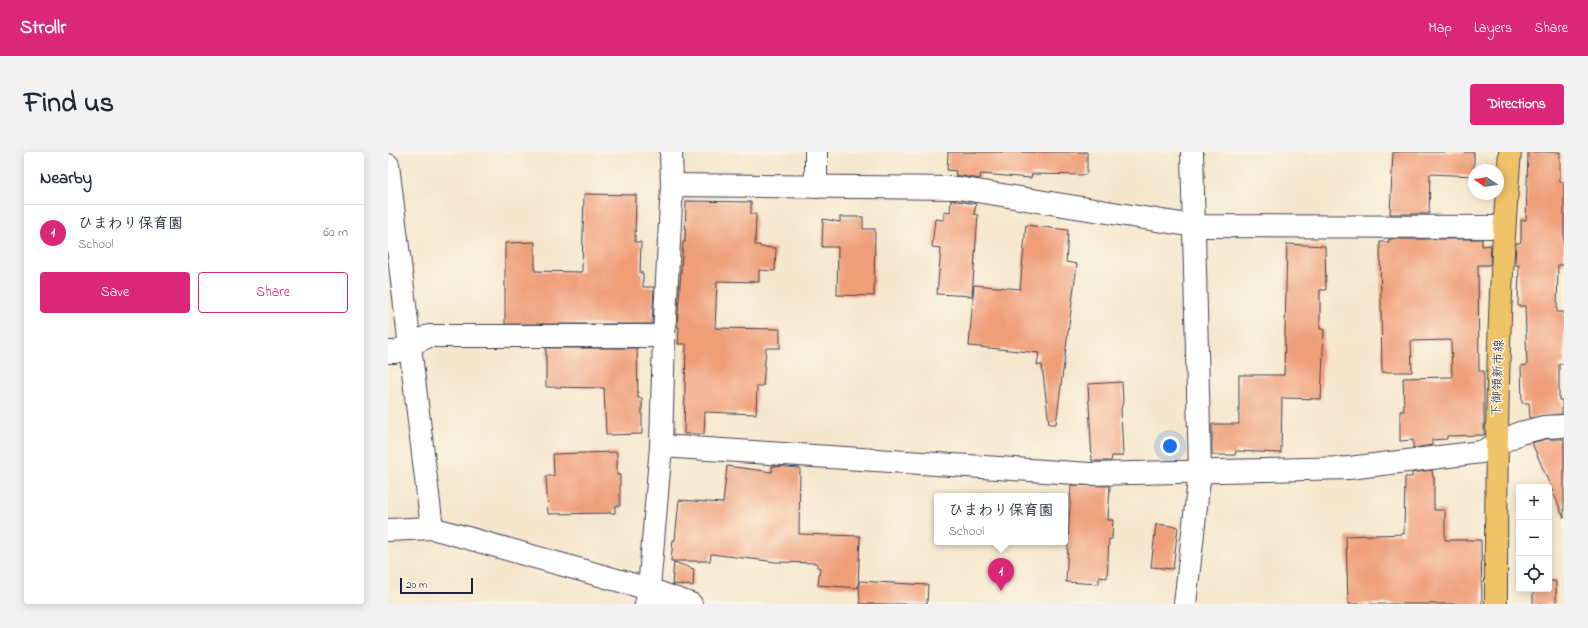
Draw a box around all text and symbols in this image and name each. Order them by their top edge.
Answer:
text: Strollr [20,15,66,42]
text: Map [1428,18,1452,39]
text: Layers [1474,18,1512,39]
text: Share [1534,18,1568,39]
text: Find us [24,84,114,125]
button: Directions [1470,84,1564,125]
north arrow [1468,164,1504,200]
text: Nearby [40,166,92,191]
text: ひまわり保育園 [78,213,183,235]
text: 1 [51,223,55,242]
text: 60 m [323,223,348,242]
text: School [78,235,114,254]
button: Save [40,272,190,313]
button: Share [198,272,348,313]
street label: 下御領新市線 [1487,338,1509,417]
your location [1160,436,1180,456]
map controls [1516,484,1552,592]
button: + [1516,484,1552,520]
popup [934,493,1068,545]
text: ひまわり保育園 [948,500,1054,522]
button: − [1516,520,1552,556]
text: School [948,522,984,541]
button: locate [1516,556,1552,592]
pin: 1 [988,558,1014,591]
scale bar [400,576,473,595]
text: 20 m [406,577,428,593]

